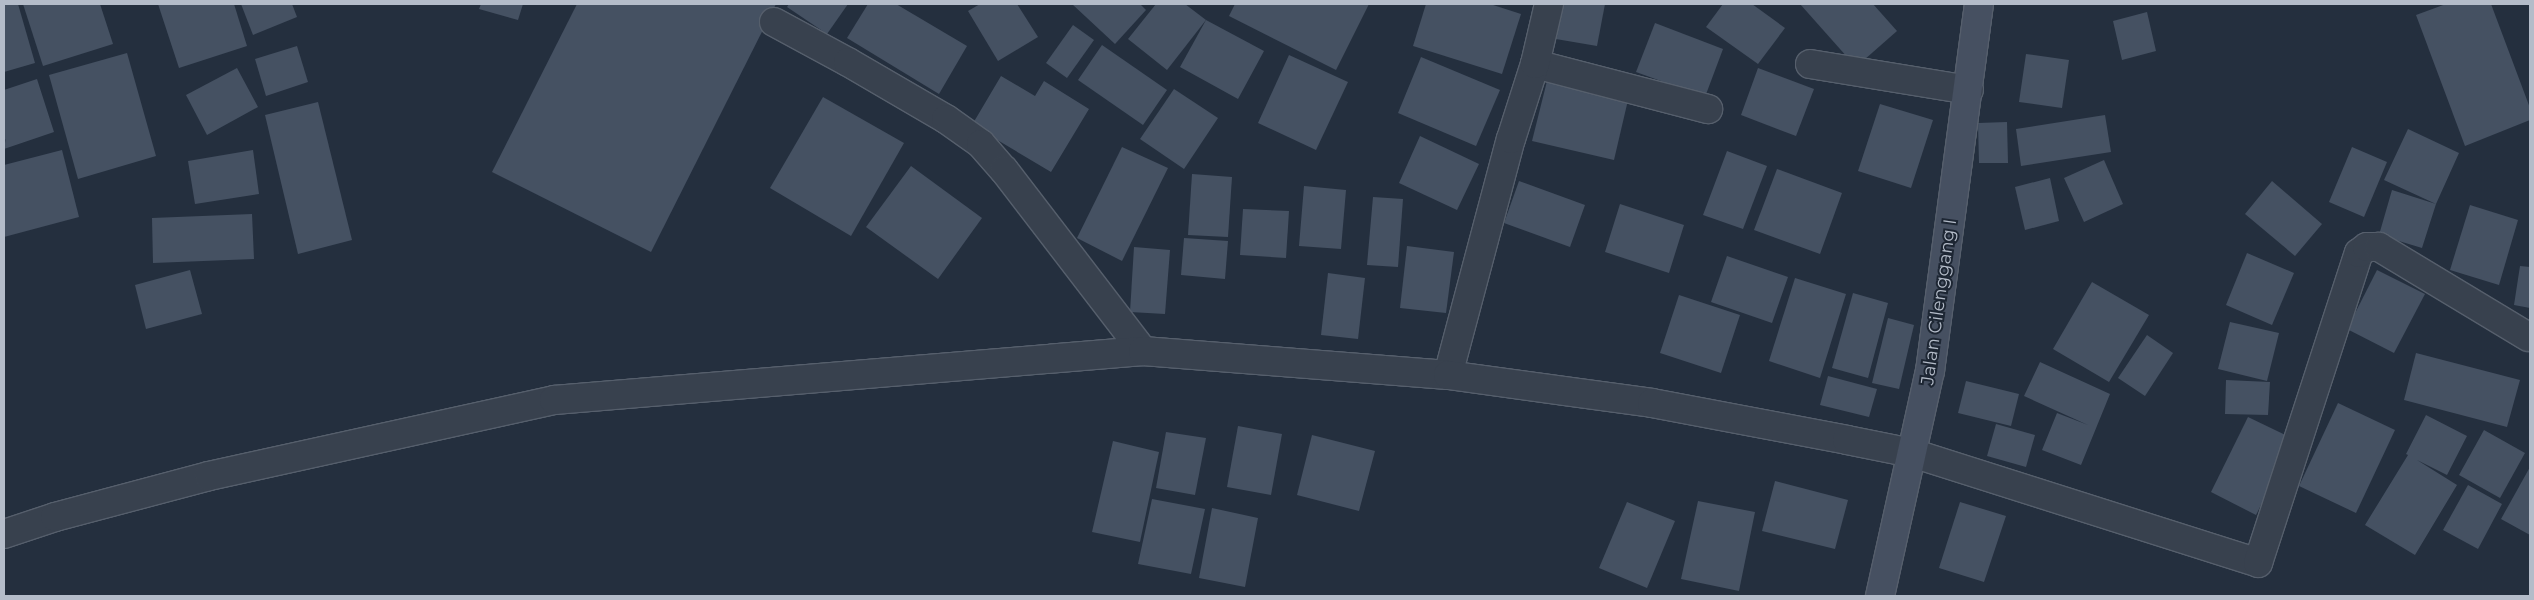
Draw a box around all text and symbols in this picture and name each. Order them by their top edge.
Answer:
street label: Jalan Cilenggang I [1917,218,1961,386]

